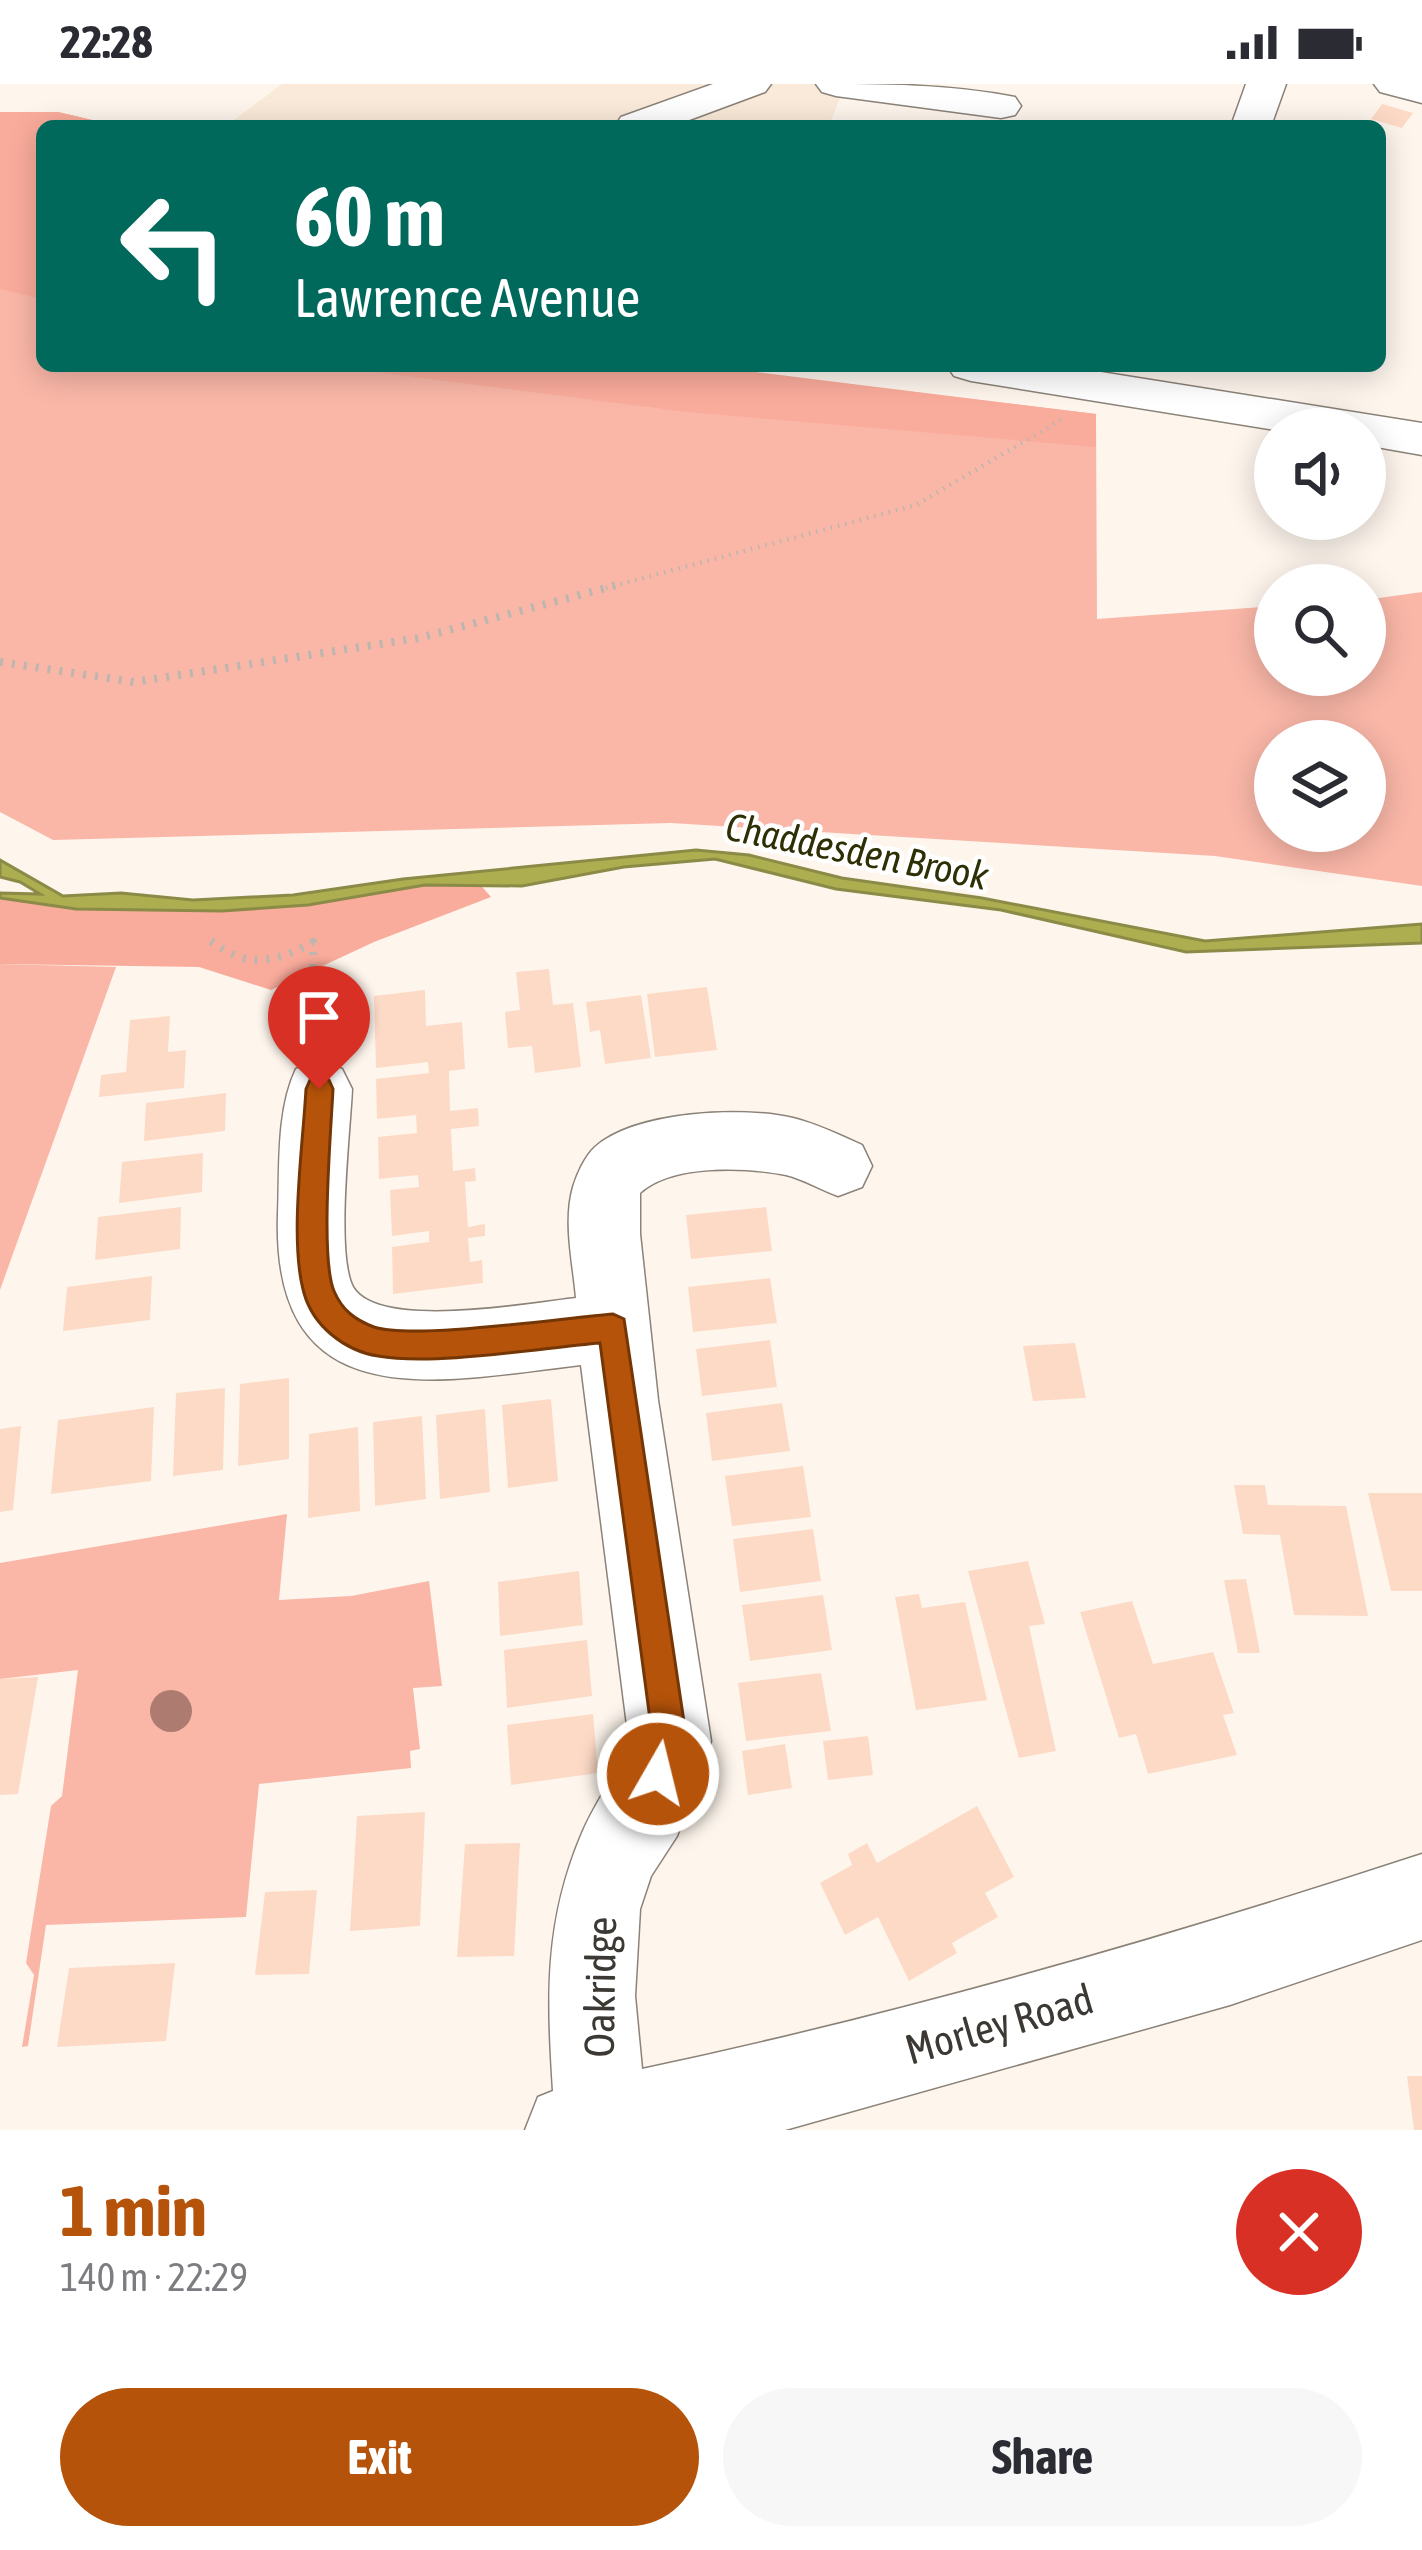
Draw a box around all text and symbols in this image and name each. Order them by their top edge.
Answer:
text: 22:28 [60,16,153,68]
icon: left [96,168,252,324]
text: 60 m [294,168,445,264]
text: Lawrence Avenue [294,267,640,328]
map controls [1254,408,1386,852]
button: sound [1254,408,1386,540]
button: search [1254,564,1386,696]
button: layers [1254,720,1386,852]
water label: Chaddesden Brook [722,804,993,898]
pin [268,966,370,1089]
icon: arrive [286,984,352,1050]
position arrow [595,1711,721,1837]
street label: Oakridge [575,1916,625,2058]
street label: Morley Road [900,1974,1098,2074]
text: 1 min [60,2169,207,2251]
button: close [1236,2169,1362,2295]
text: 140 m · 22:29 [60,2255,248,2299]
button: Exit [60,2388,699,2526]
button: Share [723,2388,1362,2526]

